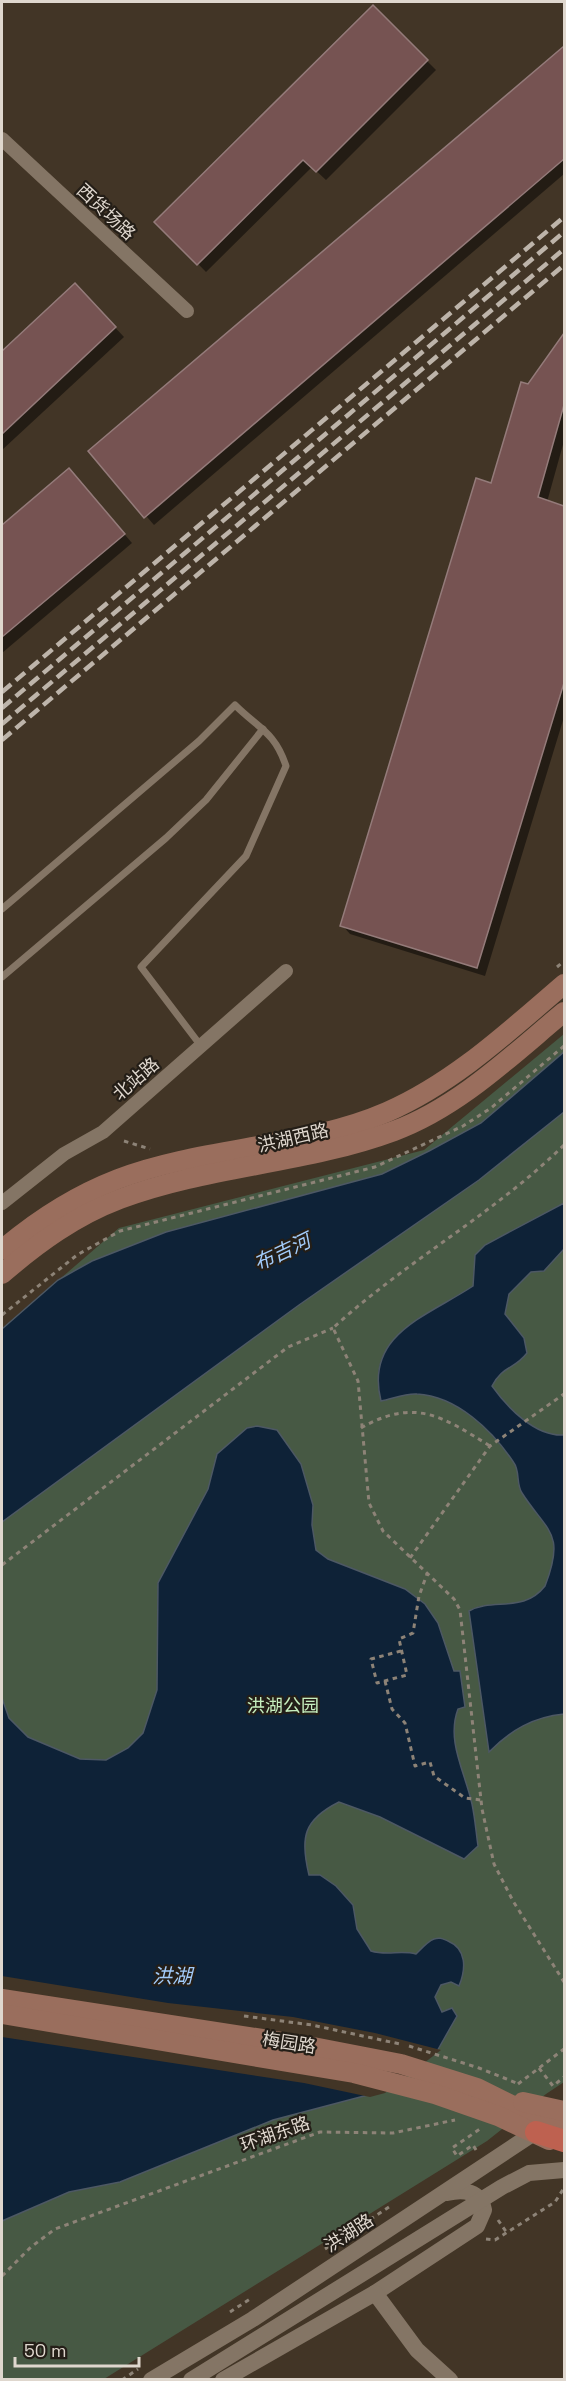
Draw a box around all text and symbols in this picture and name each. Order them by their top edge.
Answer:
street label: 西货场路 [72,179,141,245]
street label: 北站路 [108,1052,164,1105]
street label: 洪湖西路 [255,1118,331,1157]
water label: 布吉河 [249,1226,318,1276]
park label: 洪湖公园 [247,1694,319,1717]
water label: 洪湖 [152,1963,195,1989]
street label: 梅园路 [261,2027,318,2058]
street label: 环湖东路 [237,2111,313,2156]
street label: 洪湖路 [320,2208,378,2257]
scale bar [15,2330,140,2368]
text: 50 m [24,2339,66,2362]

